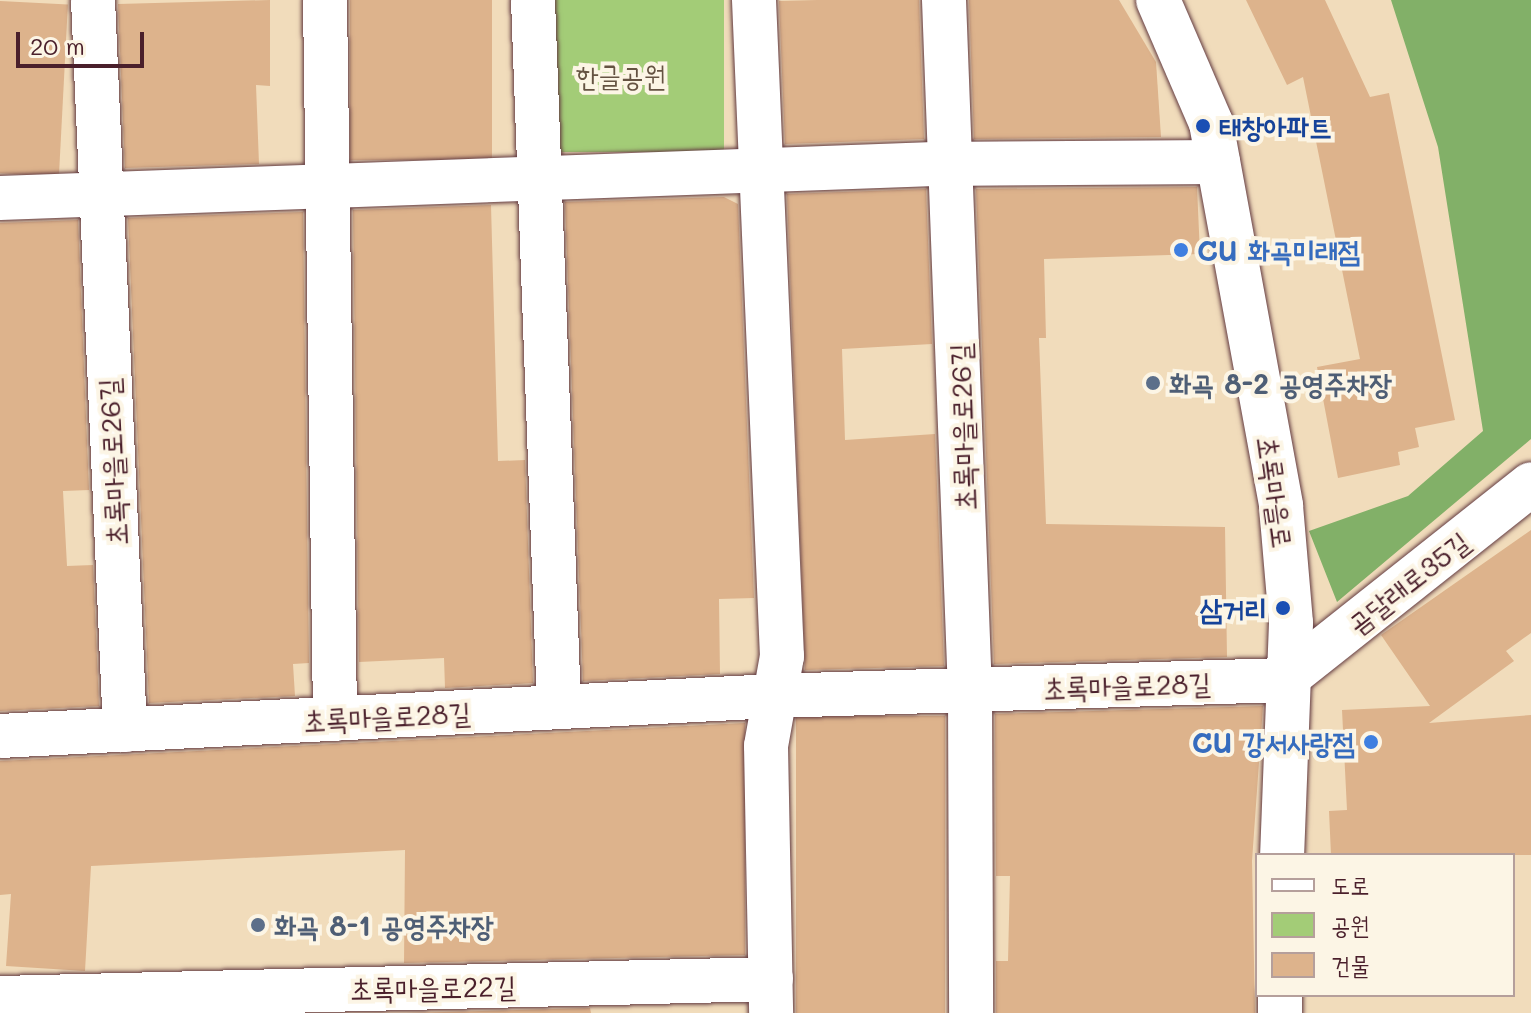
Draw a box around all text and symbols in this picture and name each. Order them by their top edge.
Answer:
scale bar [20,16,148,66]
text: 20 m [30,30,85,61]
park label: 한글공원 [576,58,666,92]
place label: 태창아파트 [1219,109,1332,143]
marker: 태창아파트 [1194,117,1212,135]
place label: CU 화곡미래점 [1197,233,1360,267]
marker: CU 화곡미래점 [1172,241,1190,259]
street label: 초록마을로26길 [942,343,982,511]
place label: 화곡 8-2 공영주차장 [1169,366,1392,400]
marker: 화곡 8-2 공영주차장 [1144,374,1162,392]
street label: 초록마을로26길 [91,377,133,547]
street label: 초록마을로 [1252,434,1300,550]
street label: 곰달래로35길 [1340,524,1476,640]
place label: 삼거리 [1199,591,1267,625]
marker: 삼거리 [1274,599,1292,617]
street label: 초록마을로28길 [1043,665,1211,705]
street label: 초록마을로28길 [302,695,472,737]
place label: CU 강서사랑점 [1192,725,1355,759]
marker: CU 강서사랑점 [1362,733,1380,751]
legend [1255,853,1515,997]
text: 도로 [1331,869,1370,900]
place label: 화곡 8-1 공영주차장 [274,908,493,942]
text: 공원 [1331,909,1370,940]
marker: 화곡 8-1 공영주차장 [249,916,267,934]
text: 건물 [1331,949,1370,980]
street label: 초록마을로22길 [350,969,516,1005]

